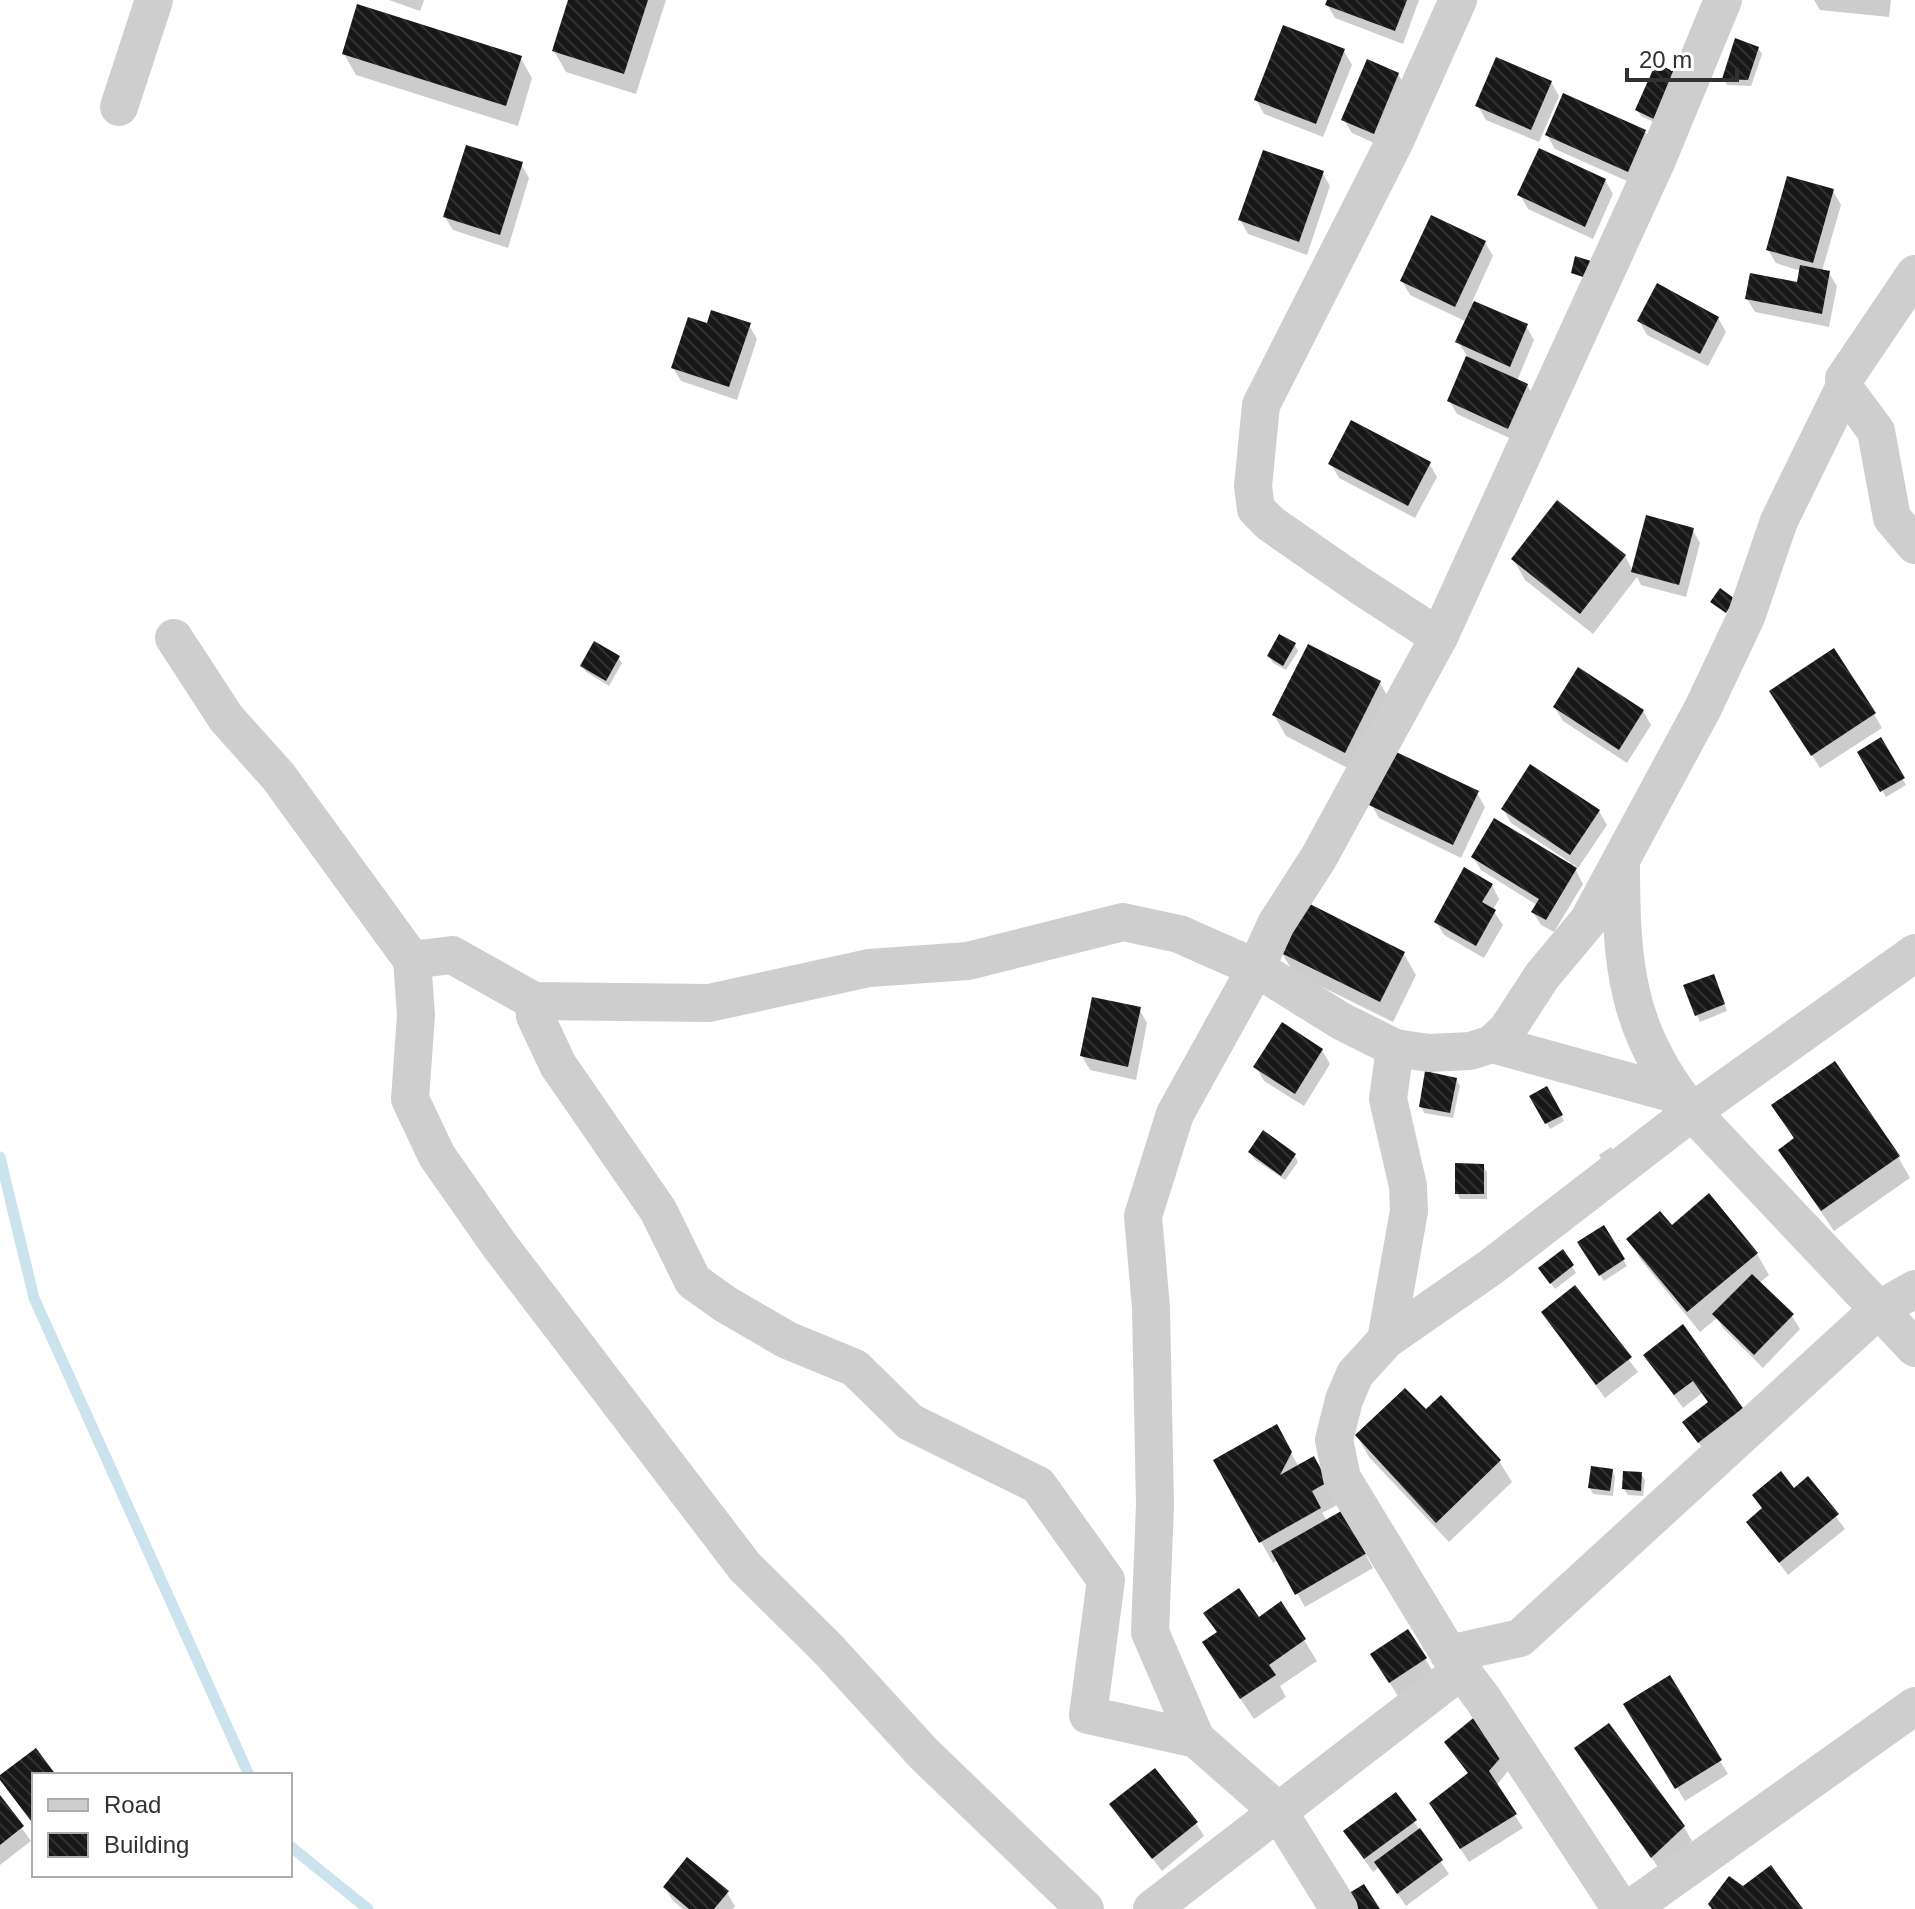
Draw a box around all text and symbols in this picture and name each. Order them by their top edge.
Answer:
scale bar [1627,32,1737,82]
text: 20 m [1639,46,1692,73]
legend [32,1773,292,1877]
text: Road [104,1791,161,1818]
text: Building [104,1831,189,1858]

